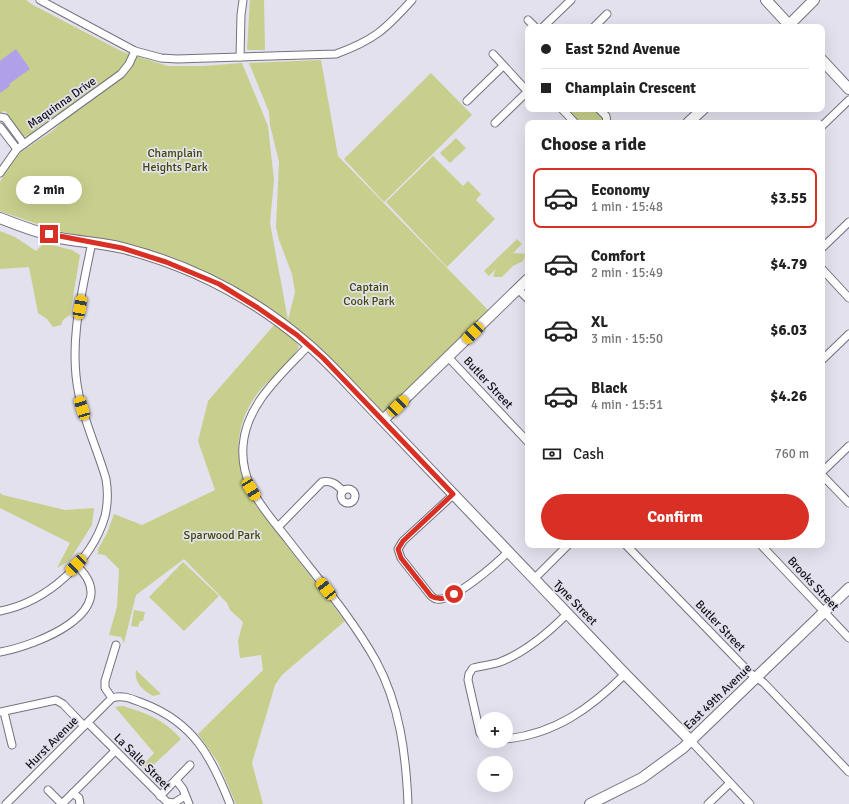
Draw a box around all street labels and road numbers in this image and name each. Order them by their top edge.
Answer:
street label: Maquinna Drive [25,74,99,132]
street label: Butler Street [460,354,516,412]
street label: Brooks Street [784,554,842,614]
street label: Tyne Street [550,577,600,629]
street label: Butler Street [692,597,748,655]
street label: East 49th Avenue [681,661,755,733]
street label: Hurst Avenue [22,713,82,773]
street label: La Salle Street [110,730,174,794]

